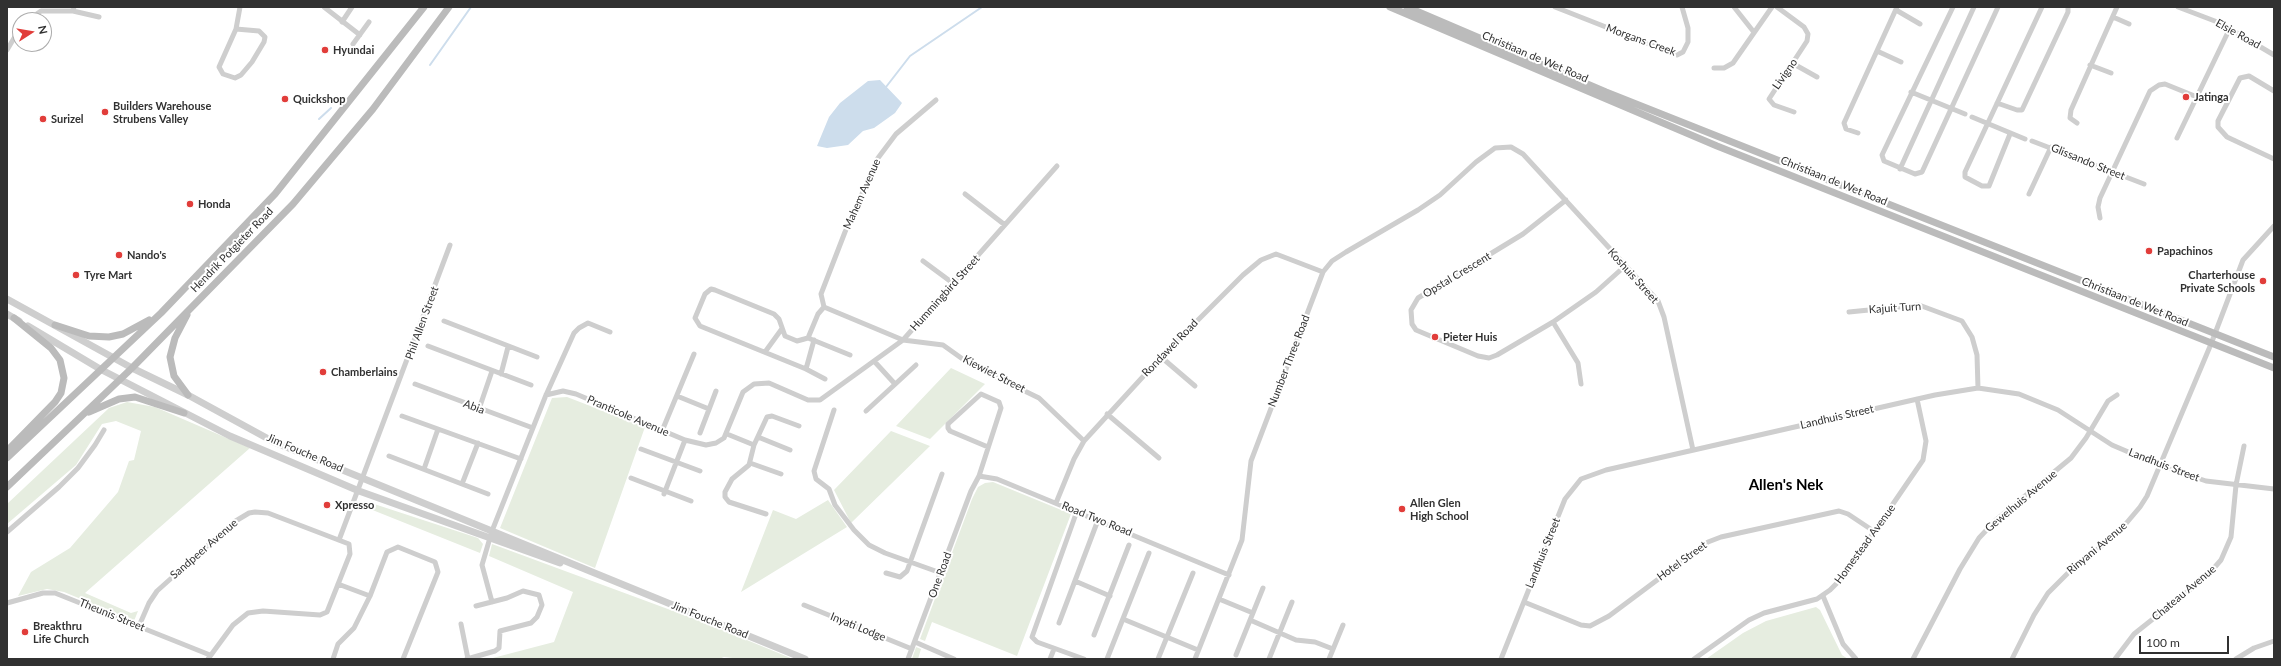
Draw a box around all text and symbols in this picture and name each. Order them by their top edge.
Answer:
north arrow [12,12,52,52]
street label: Elsie Road [2213,16,2263,52]
street label: Morgans Creek [1604,21,1678,59]
text: N [36,24,50,35]
street label: Christiaan de Wet Road [1480,29,1590,85]
place label: Hyundai [333,43,374,57]
marker: Hyundai [320,45,330,55]
street label: Livigno [1770,56,1800,92]
place label: Jatinga [2194,90,2229,104]
place label: Quickshop [293,92,346,106]
marker: Jatinga [2181,92,2191,102]
marker: Quickshop [280,94,290,104]
place label: Builders Warehouse Strubens Valley [113,99,211,125]
marker: Builders Warehouse Strubens Valley [100,107,110,117]
place label: Surizel [51,112,84,126]
marker: Surizel [38,114,48,124]
street label: Glissando Street [2049,141,2127,183]
street label: Christiaan de Wet Road [1779,154,1889,208]
street label: Mahem Avenue [841,157,883,231]
place label: Honda [198,197,231,211]
marker: Honda [185,199,195,209]
street label: Hendrik Potgieter Road [188,205,276,295]
place label: Papachinos [2157,244,2213,258]
street label: Koshuis Street [1605,246,1661,306]
marker: Papachinos [2144,246,2154,256]
place label: Nando's [127,248,166,262]
street label: Opstal Crescent [1421,249,1493,301]
marker: Nando's [114,250,124,260]
street label: Hummingbird Street [907,252,983,334]
place label: Tyre Mart [84,268,132,282]
place label: Charterhouse Private Schools [2180,268,2255,294]
marker: Tyre Mart [71,270,81,280]
street label: Christiaan de Wet Road [2080,275,2190,329]
marker: Charterhouse Private Schools [2258,276,2268,286]
street label: Phil Allen Street [403,285,441,361]
street label: Kajuit Turn [1868,300,1922,316]
street label: Number Three Road [1265,313,1313,409]
street label: Rondawel Road [1139,317,1201,379]
place label: Pieter Huis [1443,330,1497,344]
marker: Pieter Huis [1430,332,1440,342]
street label: Kiewiet Street [961,353,1027,395]
place label: Chamberlains [331,365,398,379]
marker: Chamberlains [318,367,328,377]
street label: Pranticole Avenue [585,393,671,439]
street label: Abia [462,397,486,417]
street label: Landhuis Street [1799,402,1875,432]
street label: Jim Fouche Road [265,431,345,475]
street label: Landhuis Street [2127,445,2201,485]
street label: Gewelhuis Avenue [1982,467,2060,535]
district label: Allen's Nek [1749,476,1823,494]
place label: Allen Glen High School [1410,496,1469,522]
place label: Xpresso [335,498,374,512]
street label: Road Two Road [1060,499,1134,539]
marker: Xpresso [322,500,332,510]
street label: Homestead Avenue [1832,502,1898,586]
marker: Allen Glen High School [1397,504,1407,514]
street label: Sandpeer Avenue [168,516,240,582]
street label: Landhuis Street [1523,516,1563,590]
street label: Rinyani Avenue [2064,519,2130,577]
street label: Hotel Street [1654,538,1710,584]
street label: One Road [926,550,954,600]
street label: Chateau Avenue [2149,562,2219,624]
street label: Theunis Street [77,596,147,634]
street label: Jim Fouche Road [670,599,750,641]
street label: Inyati Lodge [828,610,888,644]
place label: Breakthru Life Church [33,619,89,645]
marker: Breakthru Life Church [20,627,30,637]
scale bar [2141,628,2231,654]
text: 100 m [2146,635,2180,650]

